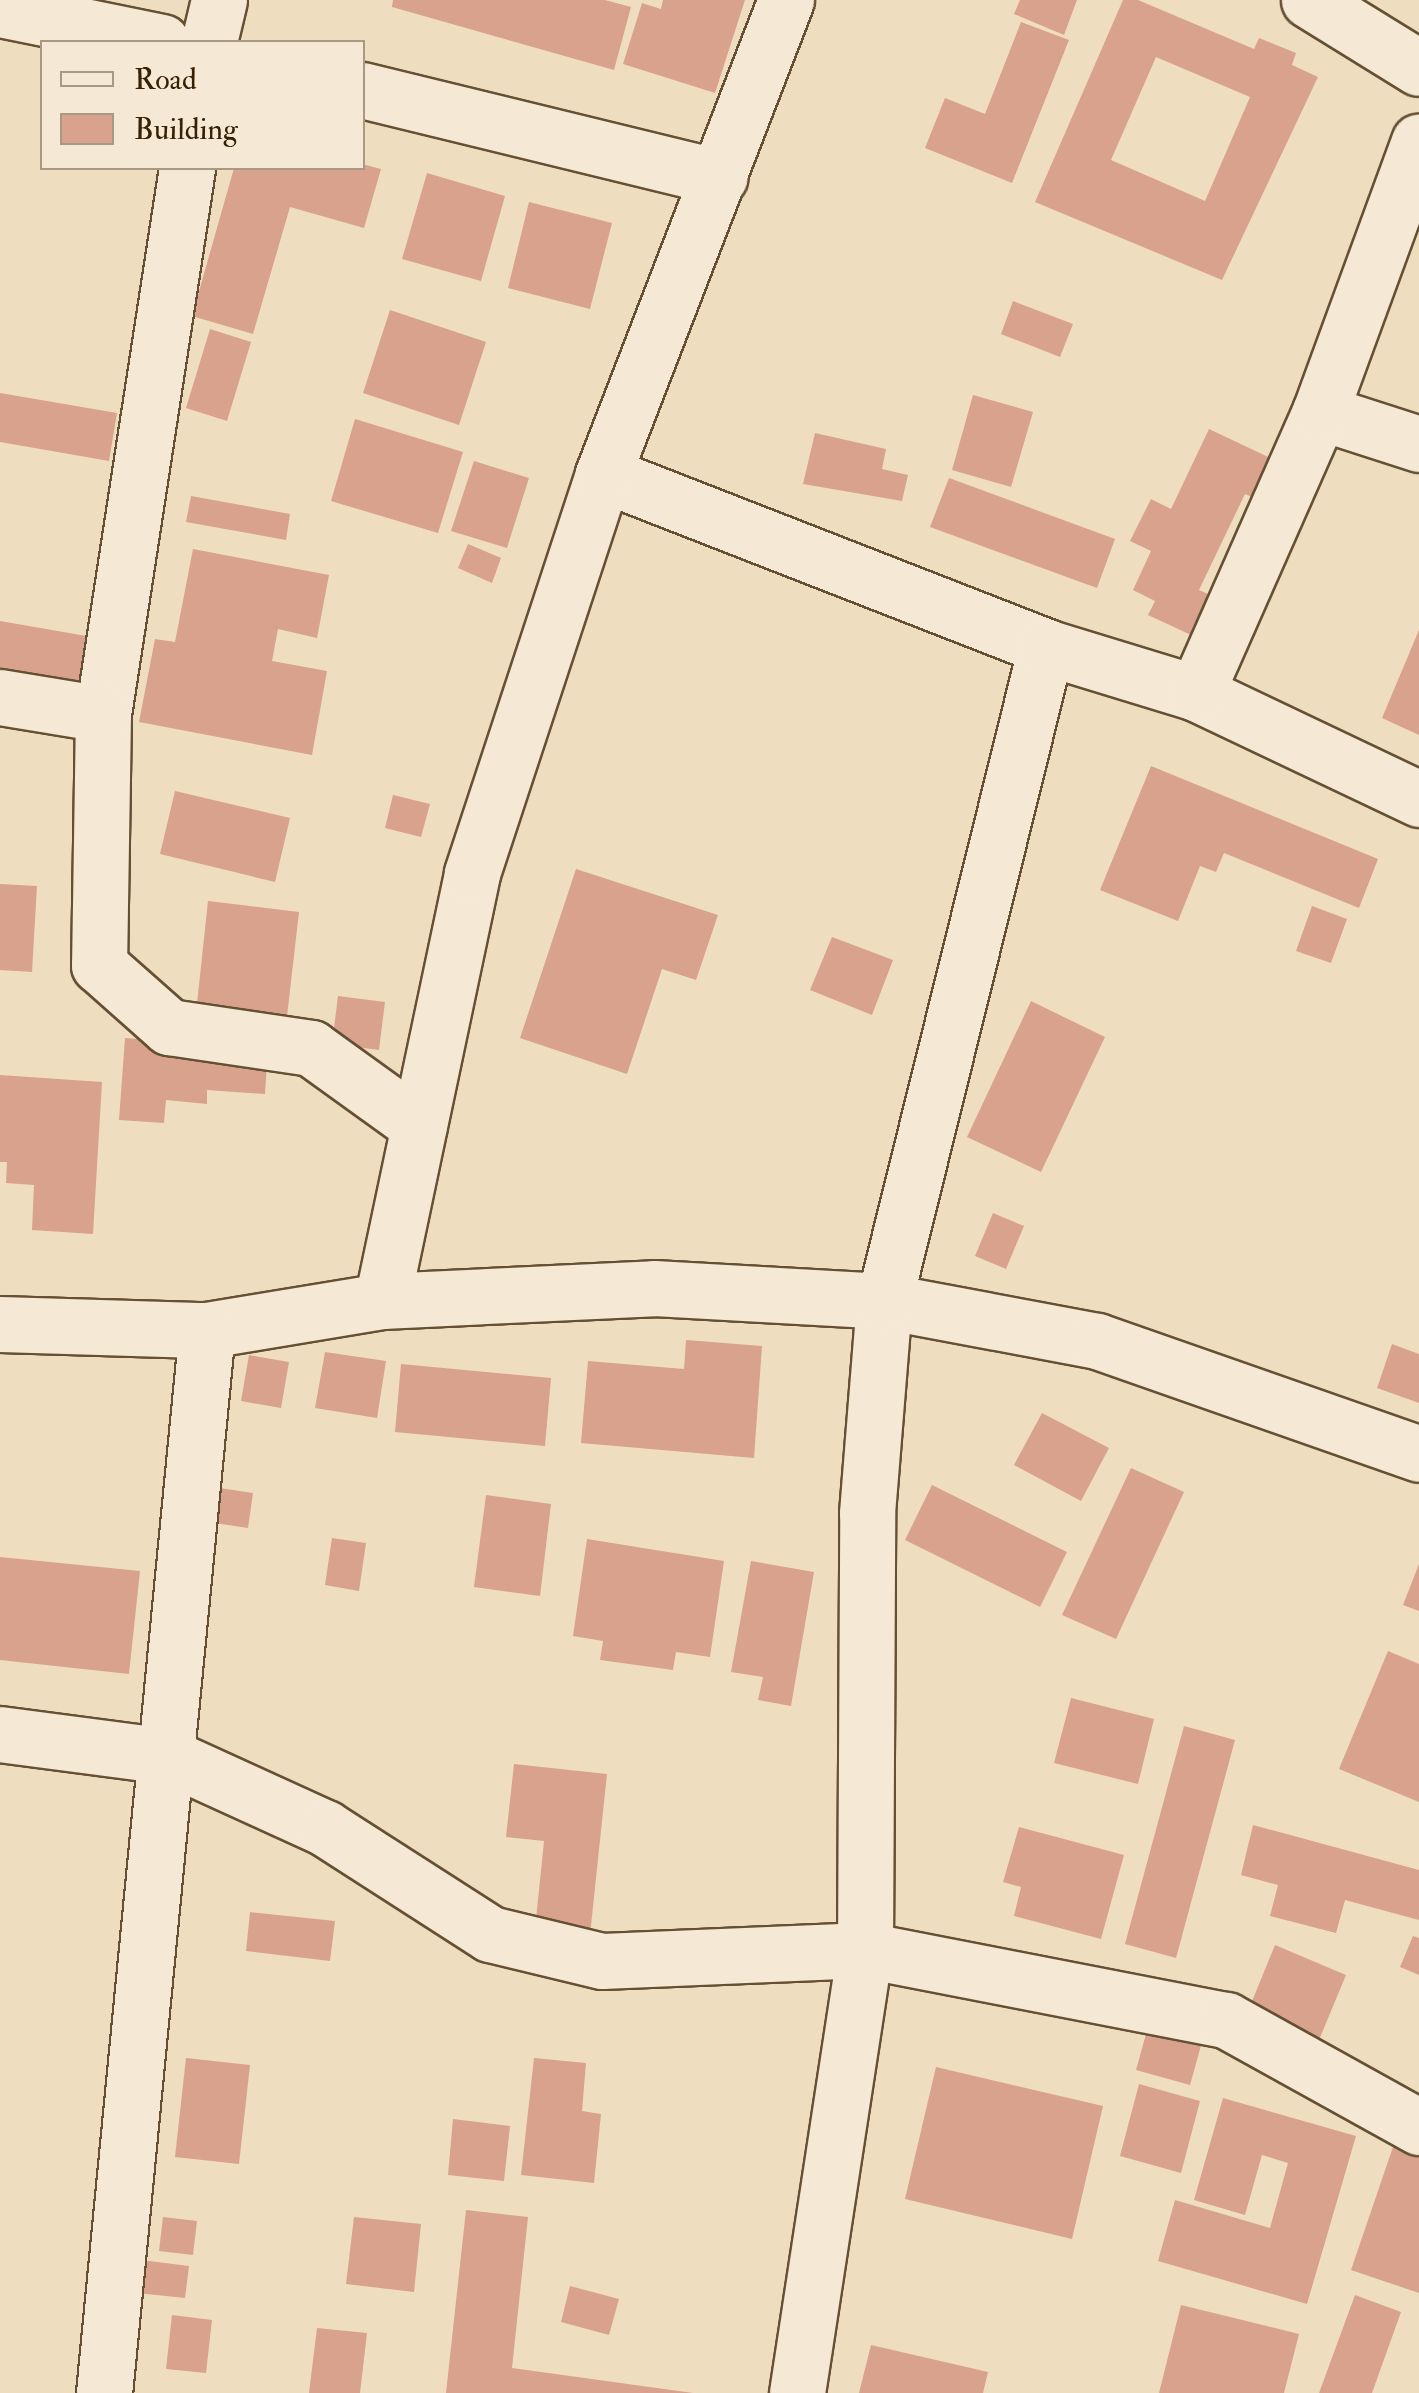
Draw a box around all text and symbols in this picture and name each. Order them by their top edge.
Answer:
legend [40,40,365,170]
text: Road [134,61,197,98]
text: Building [134,111,238,148]

